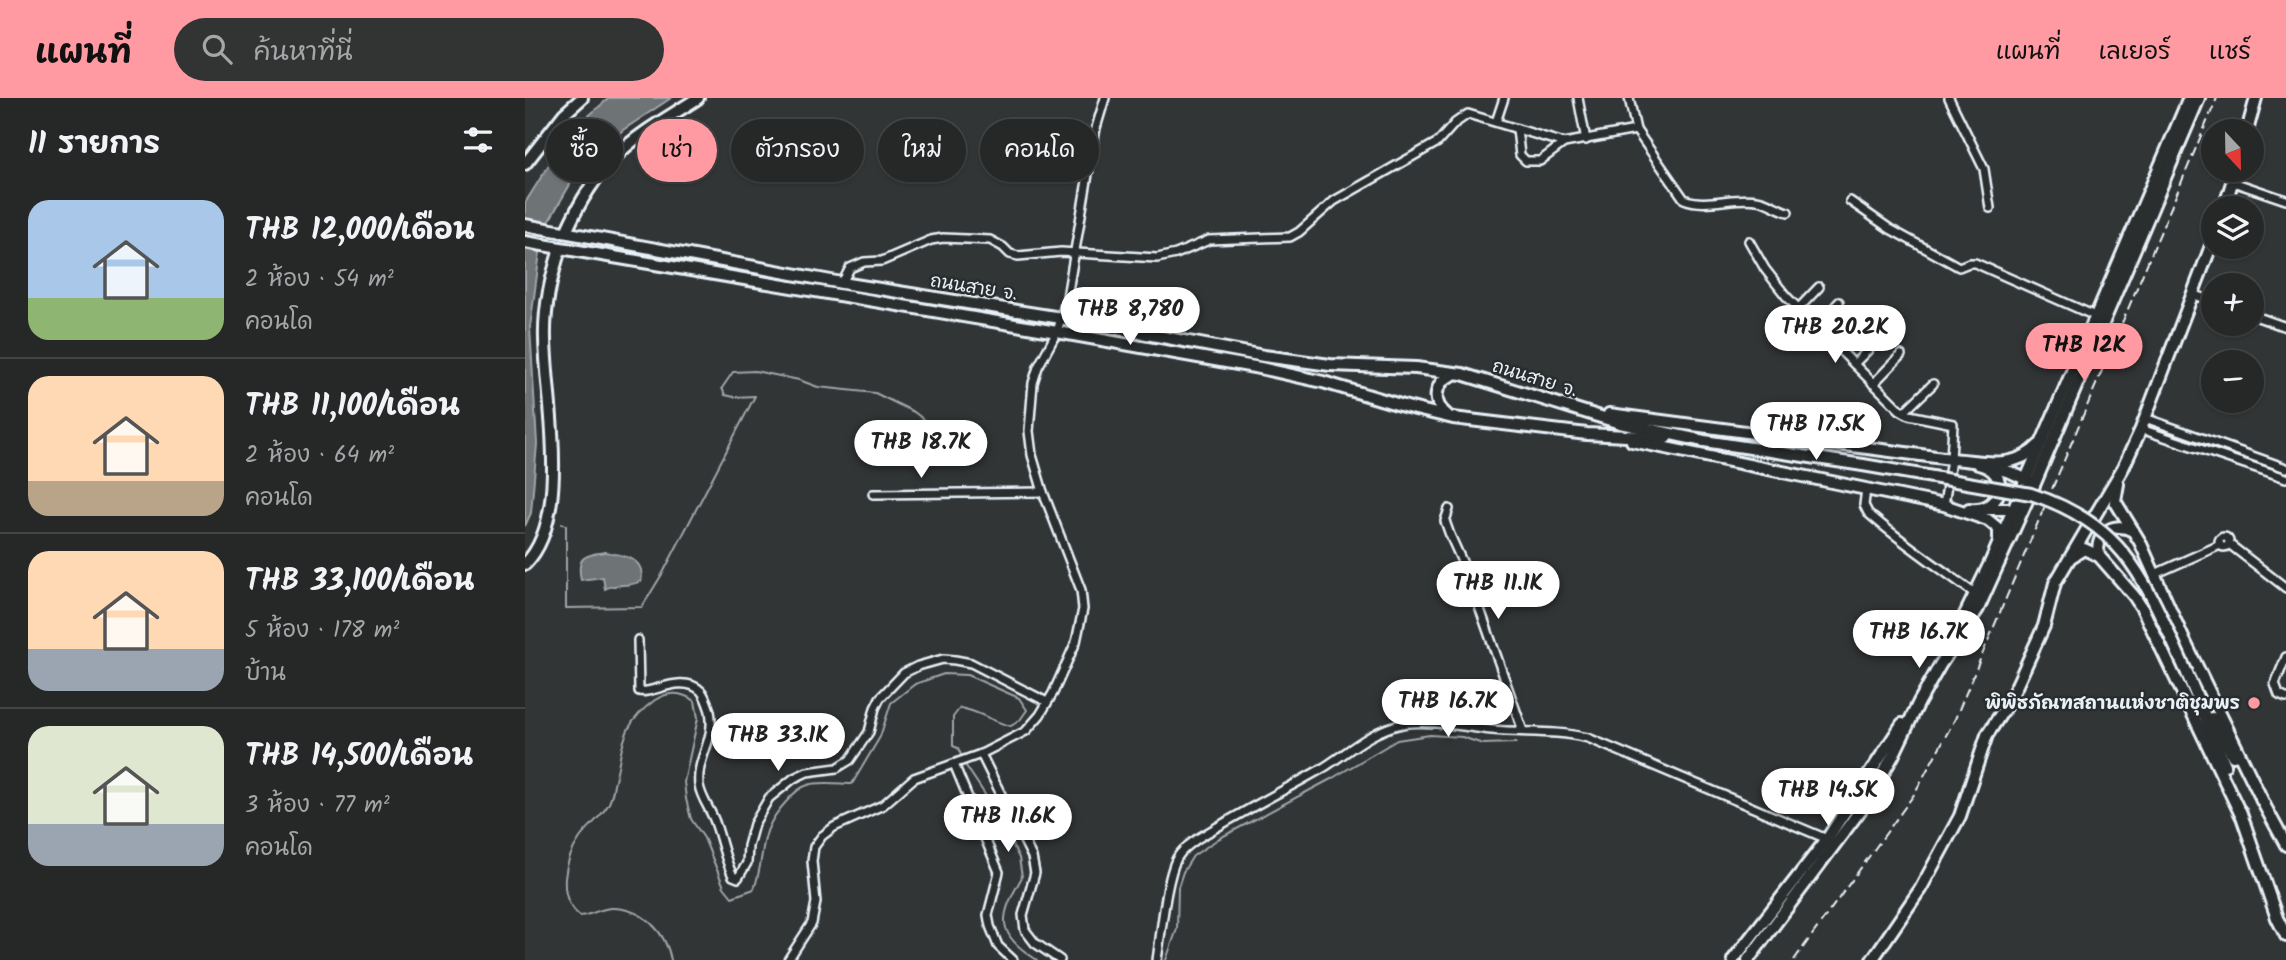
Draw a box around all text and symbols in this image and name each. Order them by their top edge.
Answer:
search box [174,18,664,81]
text: แผนที่ [35,28,132,81]
icon: search [198,30,236,68]
text: ค้นหาที่นี่ [254,32,353,74]
text: แผนที่ [1996,33,2061,72]
text: เลเยอร์ [2099,33,2171,72]
text: แชร์ [2209,33,2251,72]
chip: ซื้อ [546,119,623,182]
chip: เช่า [637,119,717,182]
chip: ตัวกรอง [731,119,864,182]
chip: ใหม่ [878,119,966,182]
chip: คอนโด [980,119,1099,182]
north arrow [2201,119,2265,182]
map controls [2201,119,2264,413]
text: 11 รายการ [28,121,160,169]
icon: filters [459,121,497,159]
button: layers [2201,196,2264,259]
text: THB 12,000/เดือน [245,207,475,255]
icon: home [84,228,168,312]
text: 2 ห้อง · 54 m² [245,262,394,298]
street label: ถนนสาย จ. [928,267,1020,310]
button: + [2201,273,2264,336]
pin: THB 8,780 [1050,288,1210,347]
text: THB 8,780 [1077,292,1183,328]
text: คอนโด [245,305,313,341]
pin: THB 20.2K [1755,306,1915,365]
text: THB 20.2K [1781,310,1889,346]
pin: THB 12K [2019,324,2149,383]
text: THB 12K [2042,328,2126,364]
button: − [2201,350,2264,413]
street label: ถนนสาย จ. [1488,353,1581,406]
text: THB 11,100/เดือน [245,383,460,431]
pin: THB 17.5K [1736,402,1896,462]
icon: home [84,404,168,488]
text: THB 17.5K [1766,407,1866,443]
pin: THB 18.7K [841,420,1001,480]
text: THB 18.7K [870,425,972,461]
text: 2 ห้อง · 64 m² [245,438,394,474]
text: คอนโด [245,481,313,517]
text: THB 33,100/เดือน [245,558,475,606]
pin: THB 11.1K [1418,561,1578,621]
text: THB 11.1K [1453,566,1543,602]
icon: home [84,579,168,663]
pin: THB 16.7K [1839,610,1999,670]
text: 5 ห้อง · 178 m² [245,613,399,649]
text: THB 16.7K [1869,615,1969,651]
text: บ้าน [245,656,286,692]
pin: THB 16.7K [1368,680,1528,739]
text: THB 16.7K [1398,684,1498,720]
place label: พิพิธภัณฑสถานแห่งชาติชุมพร [1985,690,2240,719]
marker: พิพิธภัณฑสถานแห่งชาติชุมพร [2246,695,2262,711]
pin: THB 33.1K [698,714,858,773]
text: THB 33.1K [727,718,829,754]
text: THB 14,500/เดือน [245,733,473,781]
icon: home [84,754,168,838]
pin: THB 14.5K [1748,768,1908,828]
text: THB 14.5K [1777,773,1879,809]
text: 3 ห้อง · 77 m² [245,788,390,824]
pin: THB 11.6K [928,794,1088,854]
text: THB 11.6K [960,799,1056,835]
text: คอนโด [245,831,313,867]

